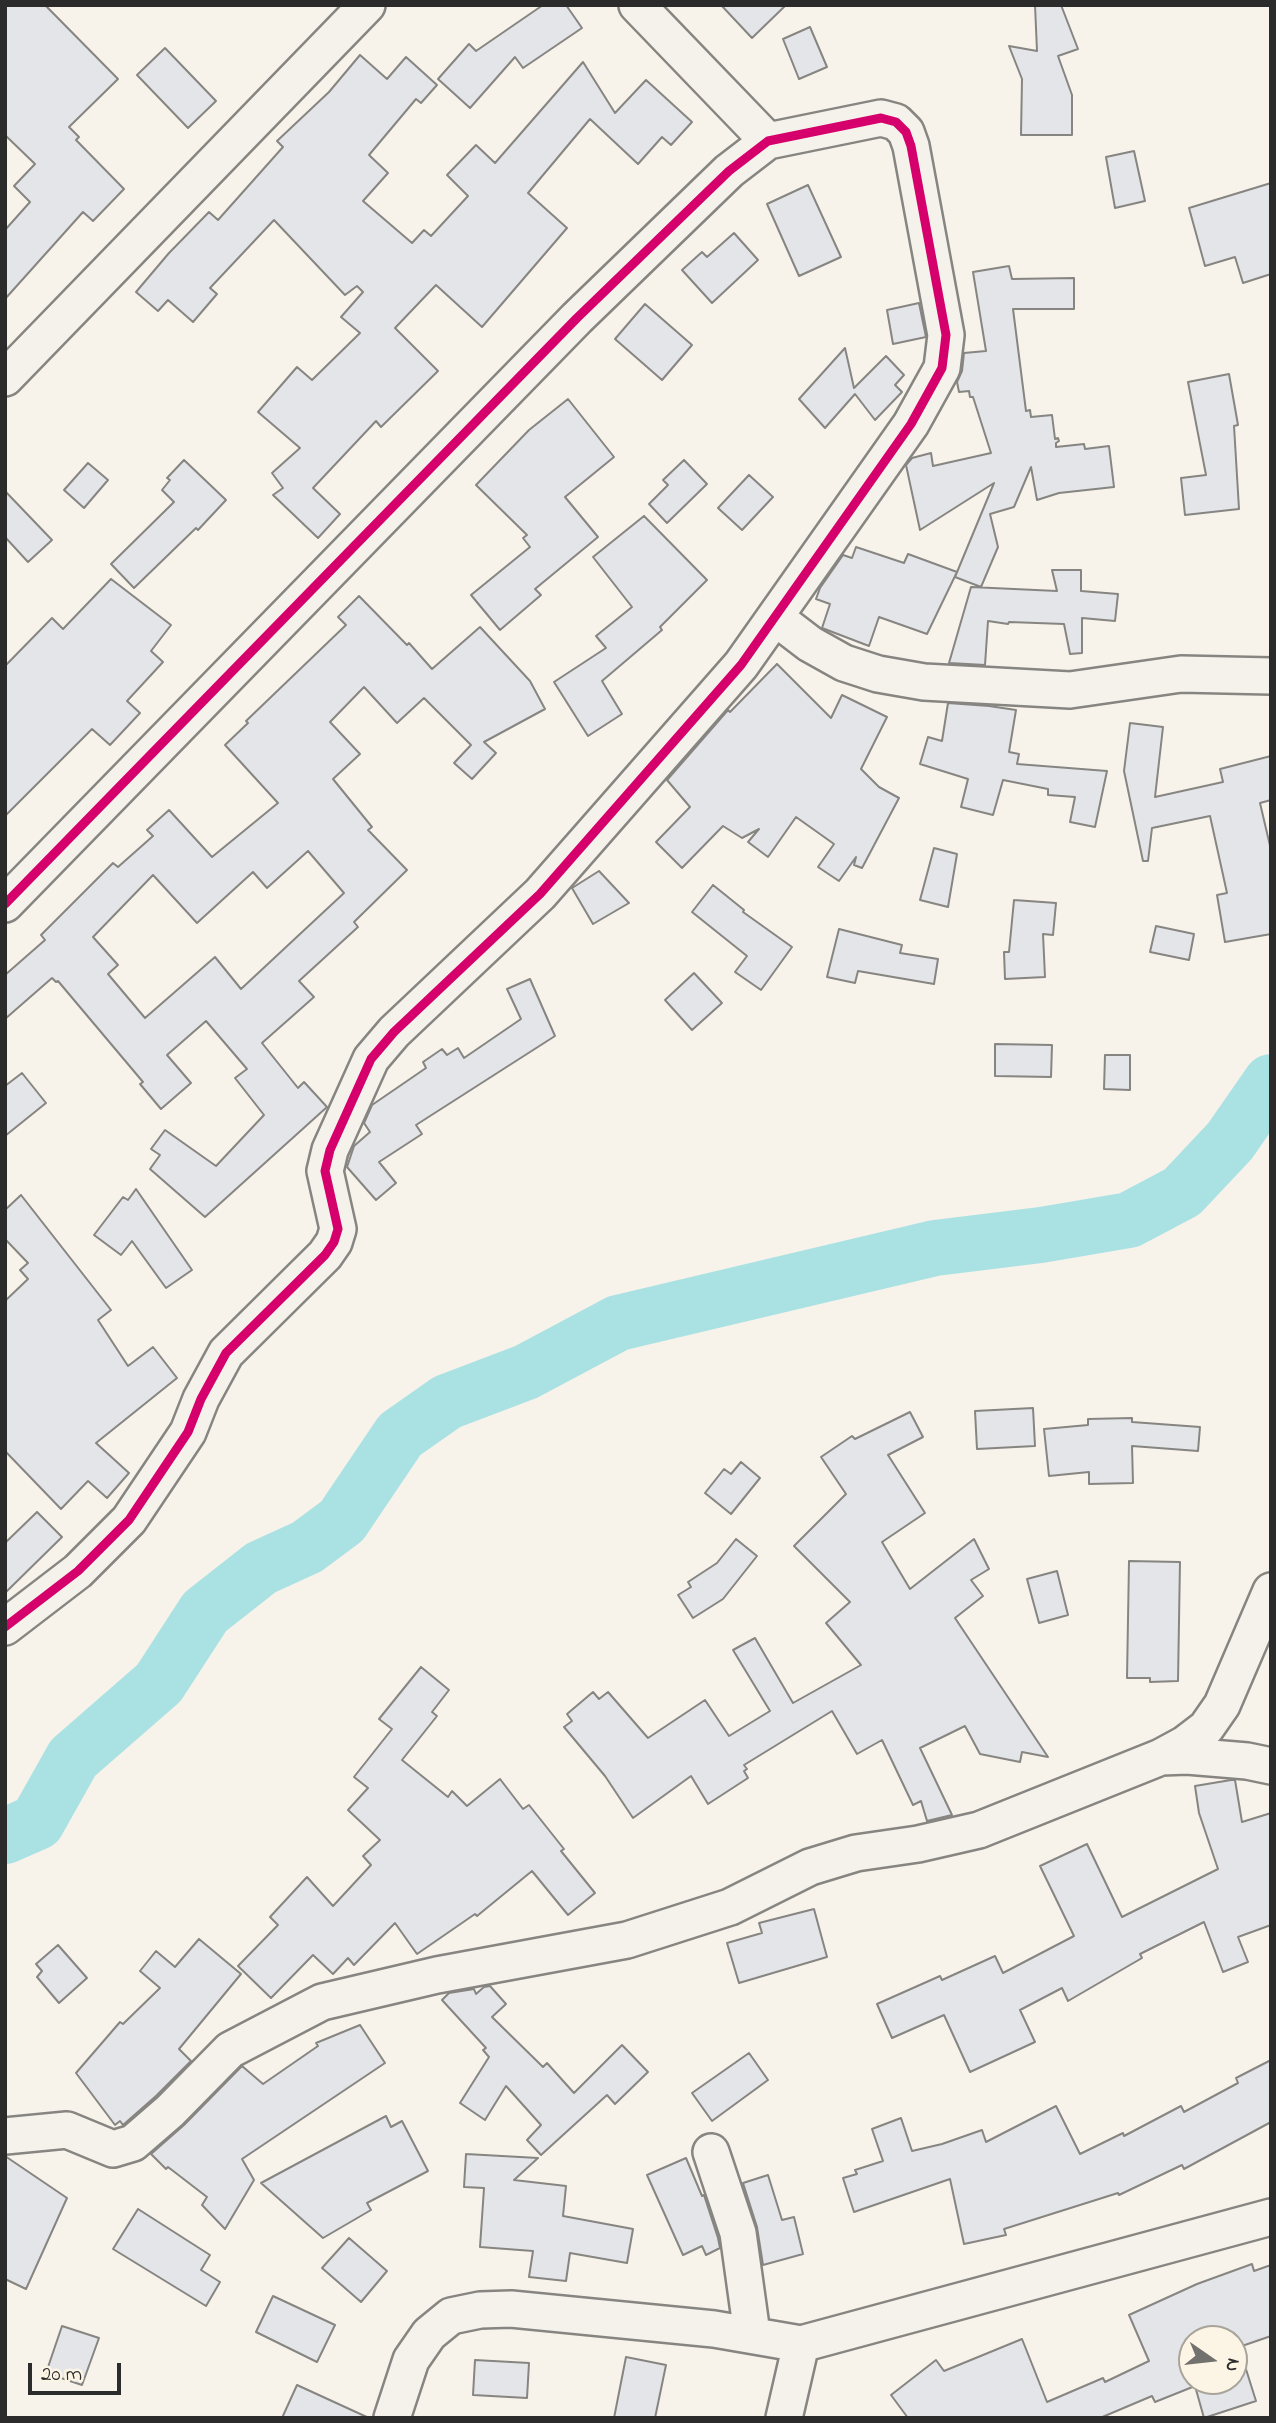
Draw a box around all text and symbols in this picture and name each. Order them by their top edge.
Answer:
north arrow [1178,2325,1248,2395]
scale bar [32,2350,124,2394]
text: N [1217,2355,1247,2374]
text: 20 m [41,2360,82,2390]

